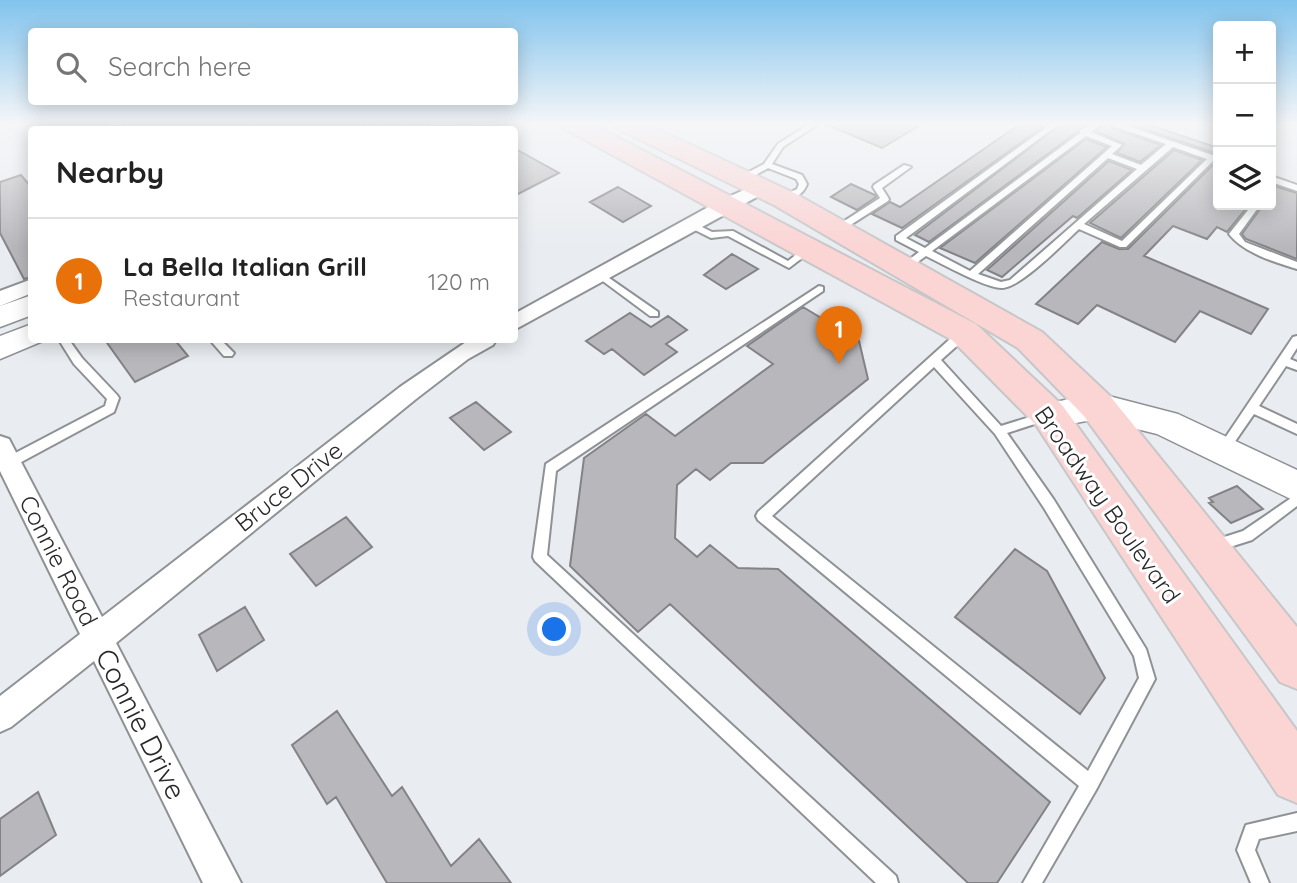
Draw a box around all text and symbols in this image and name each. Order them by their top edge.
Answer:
map controls [1213,21,1276,210]
button: + [1213,21,1276,84]
search box [28,28,518,105]
icon: search [52,48,90,86]
text: Search here [108,50,252,83]
button: − [1213,84,1276,147]
button: layers [1213,147,1276,210]
text: Nearby [56,153,164,191]
text: La Bella Italian Grill [123,250,367,283]
text: 1 [75,267,83,296]
text: 120 m [428,267,490,296]
text: Restaurant [123,283,240,312]
pin: 1 [816,306,862,364]
street label: Broadway Boulevard [1029,400,1187,609]
street label: Bruce Drive [228,435,348,538]
street label: Connie Road [13,490,105,631]
your location [537,612,571,646]
street label: Connie Drive [89,643,194,805]

